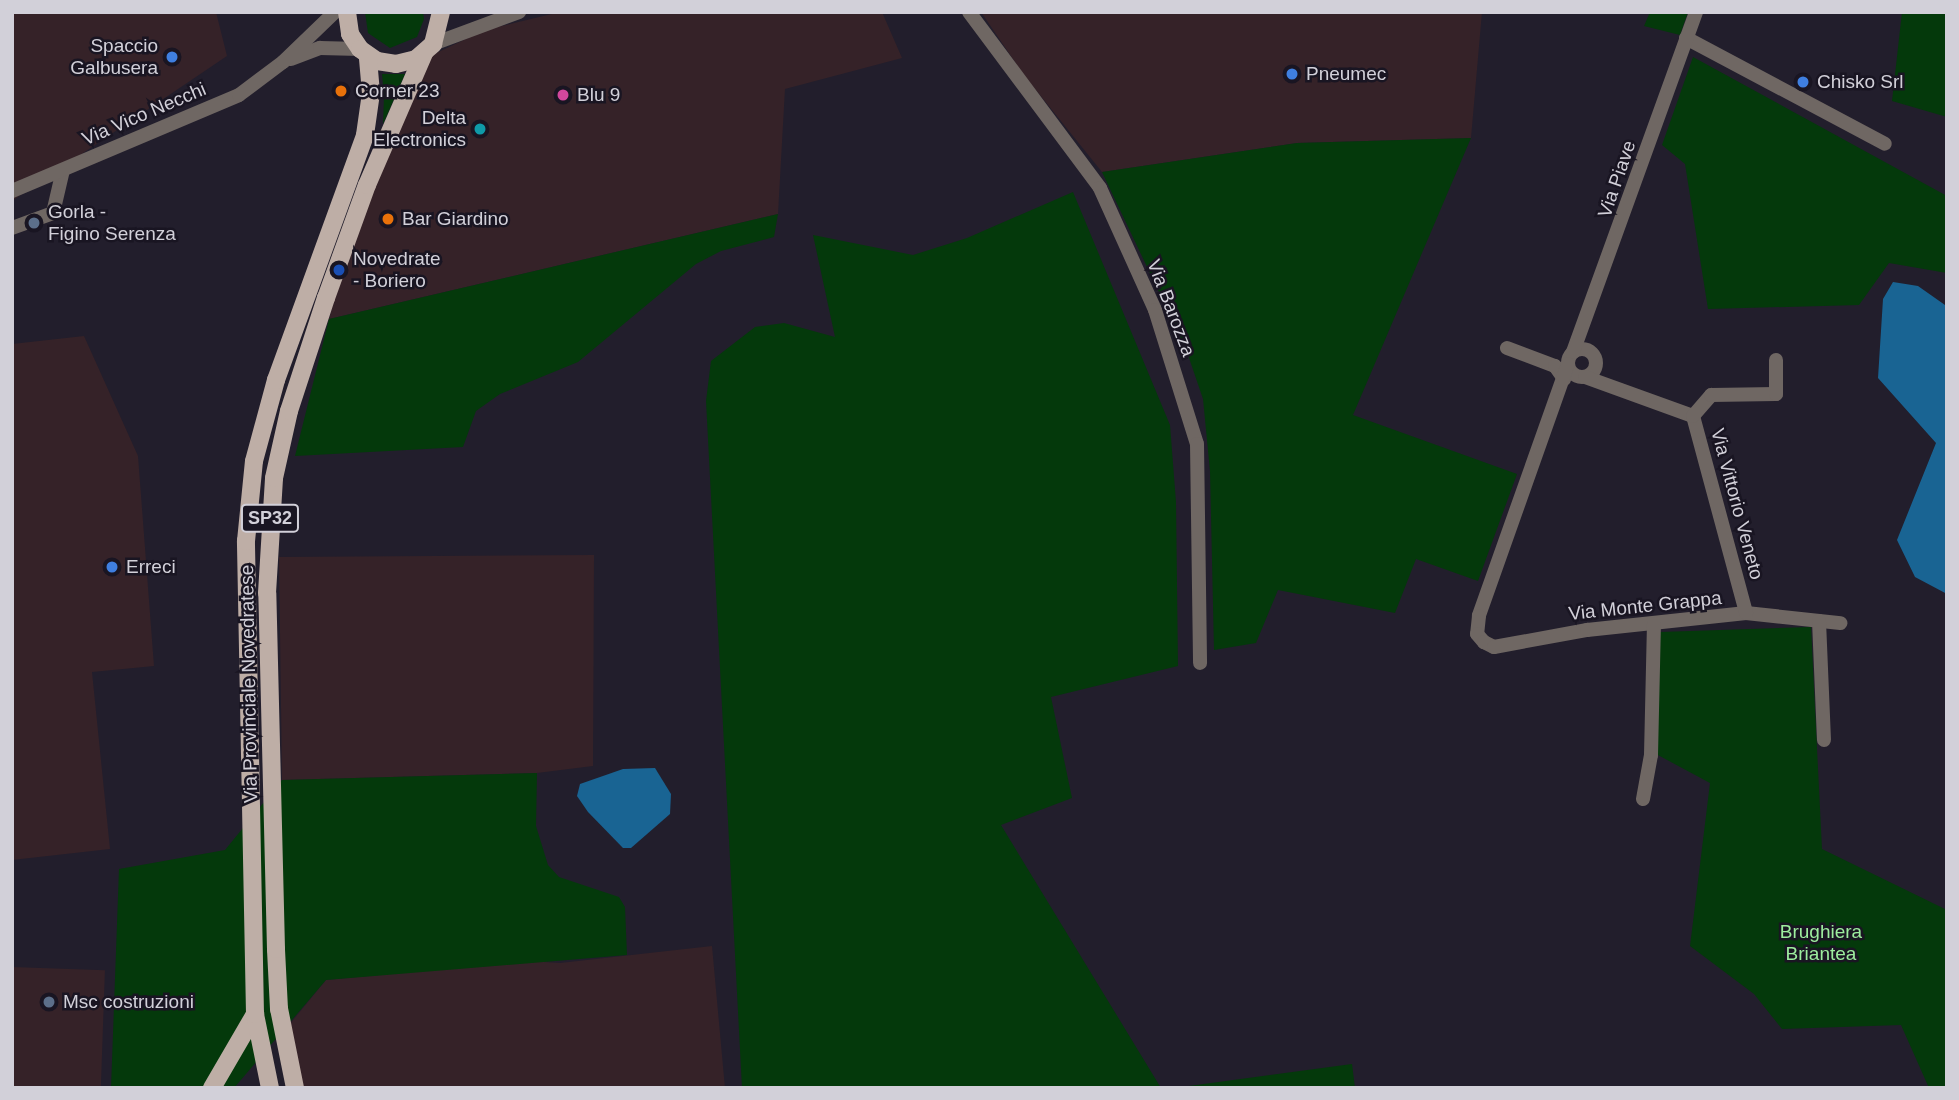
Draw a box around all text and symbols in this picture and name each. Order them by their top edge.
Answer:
place label: Spaccio Galbusera [70,35,158,79]
marker: Spaccio Galbusera [164,49,180,65]
place label: Pneumec [1306,63,1386,85]
marker: Pneumec [1284,66,1300,82]
place label: Chisko Srl [1817,71,1904,93]
marker: Chisko Srl [1795,74,1811,90]
street label: Via Vico Necchi [79,78,209,150]
place label: Corner 23 [355,80,439,102]
marker: Corner 23 [333,83,349,99]
place label: Blu 9 [577,84,620,106]
marker: Blu 9 [555,87,571,103]
place label: Delta Electronics [373,107,466,151]
marker: Delta Electronics [472,121,488,137]
street label: Via Piave [1593,138,1641,220]
place label: Gorla - Figino Serenza [48,201,176,245]
place label: Bar Giardino [402,208,509,230]
marker: Bar Giardino [380,211,396,227]
marker: Gorla - Figino Serenza [26,215,42,231]
place label: Novedrate - Boriero [353,248,441,292]
street label: Via Barozza [1142,256,1200,360]
marker: Novedrate - Boriero [331,262,347,278]
street label: Via Vittorio Veneto [1706,426,1768,582]
road number: SP32 [240,504,300,532]
place label: Erreci [126,556,176,578]
marker: Erreci [104,559,120,575]
street label: Via Provinciale Novedratese [236,565,262,803]
street label: Via Monte Grappa [1567,587,1723,625]
park label: Brughiera Briantea [1780,921,1862,965]
place label: Msc costruzioni [63,991,194,1013]
marker: Msc costruzioni [41,994,57,1010]

